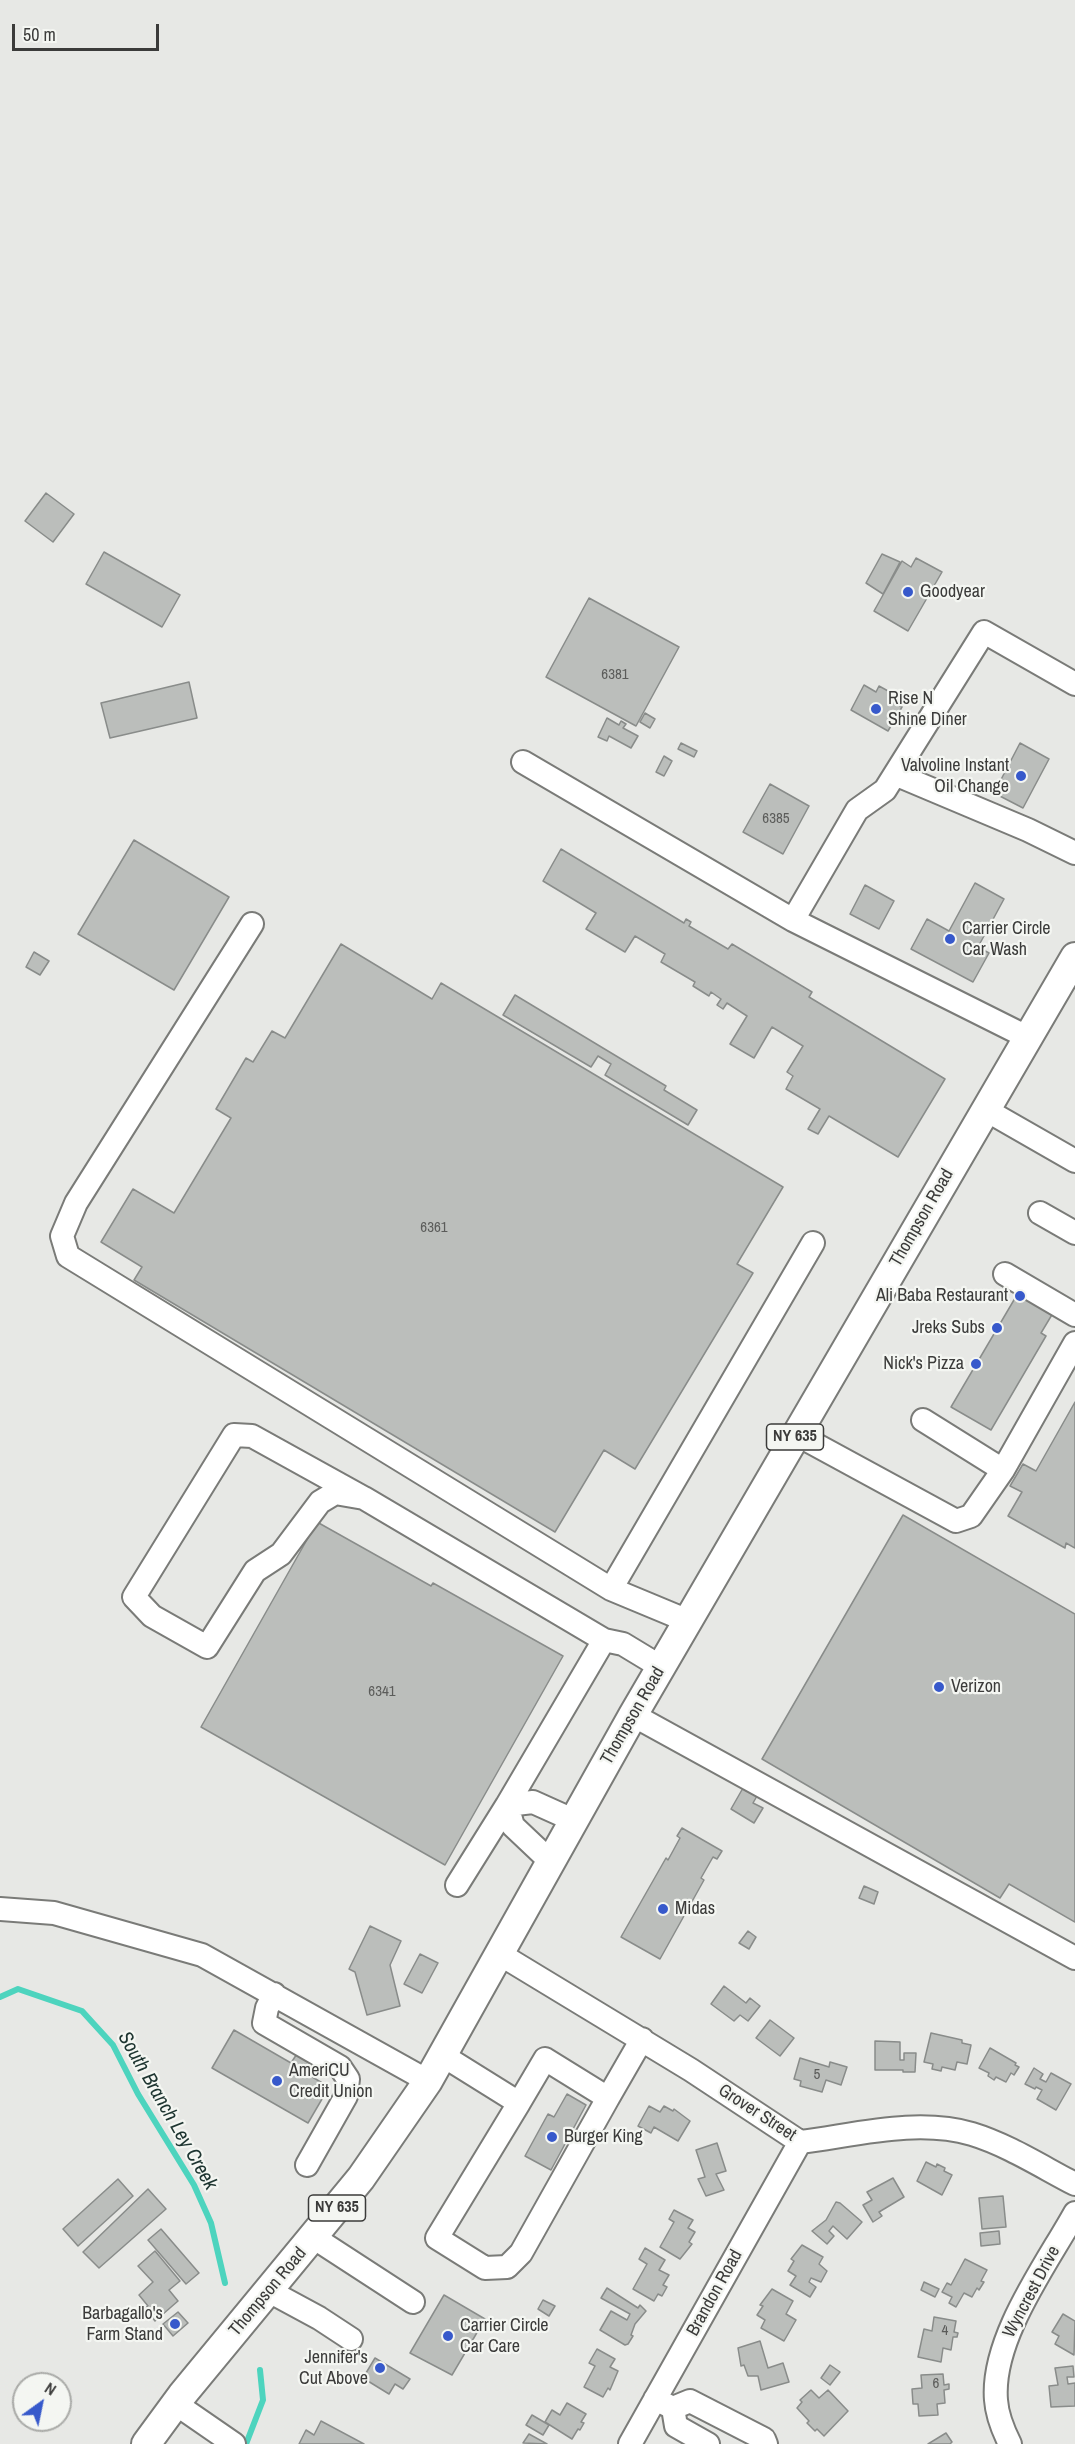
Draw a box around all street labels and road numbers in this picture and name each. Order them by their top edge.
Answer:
street label: Thompson Road [885,1165,959,1271]
road number: NY 635 [766,1424,824,1450]
street label: Thompson Road [596,1663,670,1769]
street label: Grover Street [714,2080,800,2146]
road number: NY 635 [308,2195,366,2221]
street label: Wyncrest Drive [999,2242,1065,2342]
street label: Thompson Road [225,2243,311,2341]
street label: Brandon Road [682,2246,748,2340]

